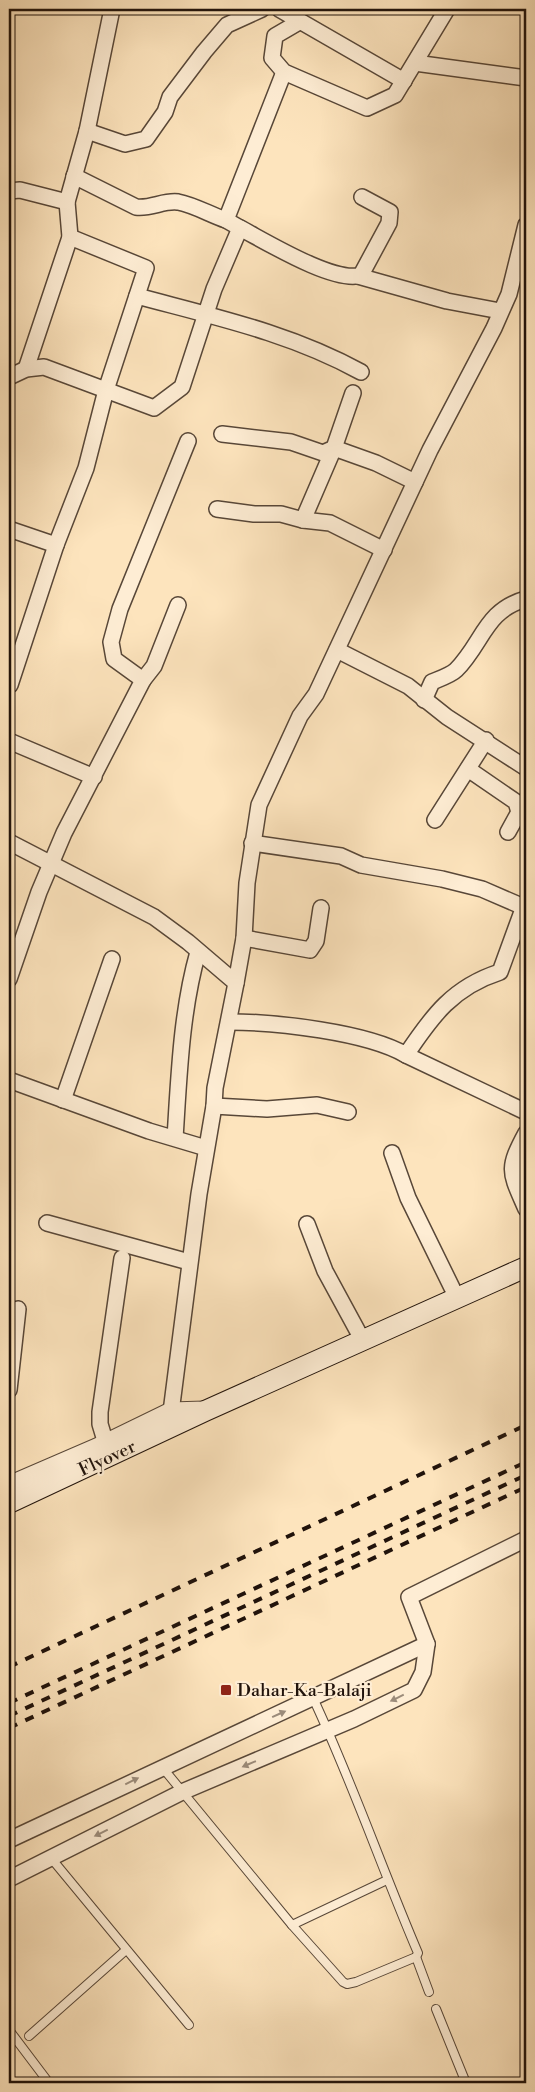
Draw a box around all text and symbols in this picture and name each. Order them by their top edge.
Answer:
street label: Flyover [75,1435,140,1482]
place label: Dahar-Ka-Balaji [237,1679,372,1702]
marker: Dahar-Ka-Balaji [219,1683,233,1697]
one-way arrow [390,1694,404,1702]
one-way arrow [272,1709,286,1717]
one-way arrow [242,1760,256,1768]
one-way arrow [125,1777,139,1785]
one-way arrow [94,1829,109,1837]

